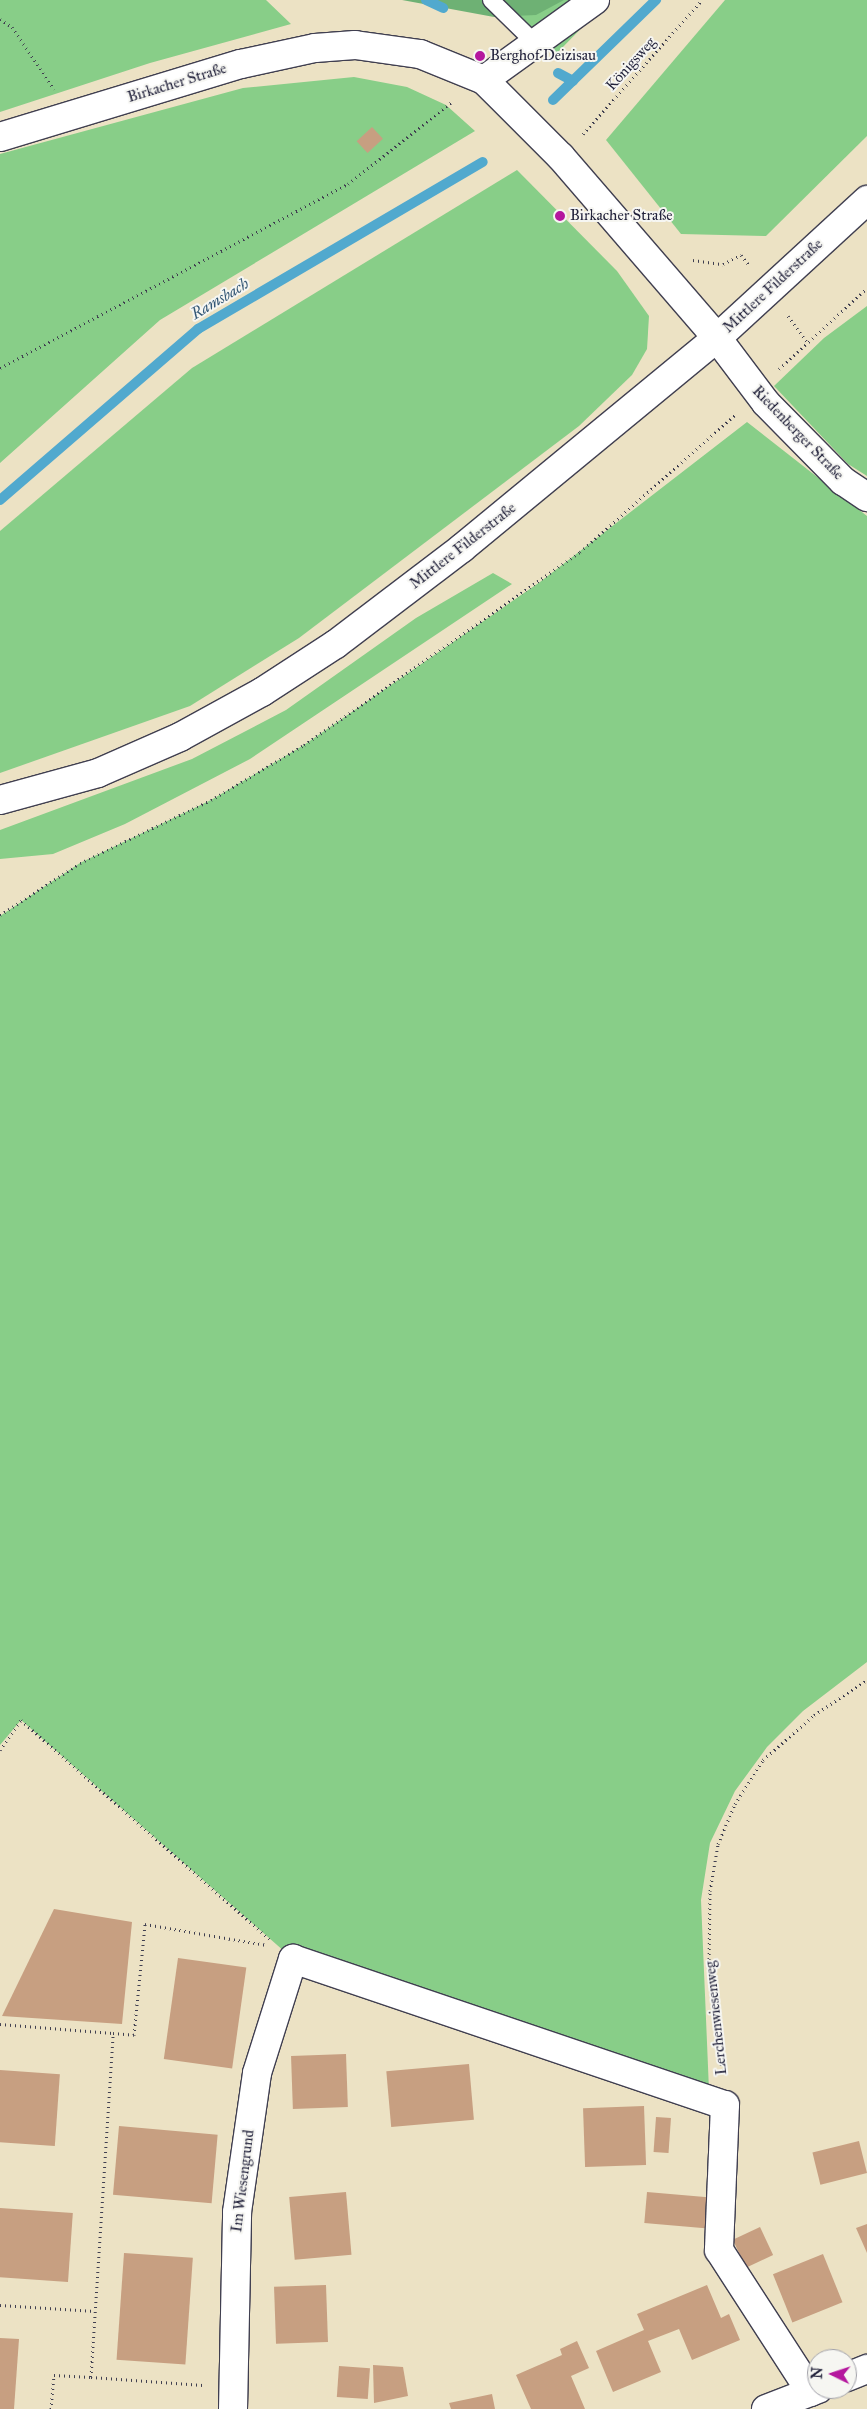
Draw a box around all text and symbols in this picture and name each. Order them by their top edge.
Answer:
street label: Königsweg [602,34,660,94]
place label: Berghof Deizisau [490,47,596,65]
marker: Berghof Deizisau [474,50,486,62]
street label: Birkacher Straße [125,59,229,107]
place label: Birkacher Straße [570,207,672,225]
marker: Birkacher Straße [554,210,566,222]
street label: Mittlere Filderstraße [720,235,826,337]
water label: Ramsbach [187,274,253,324]
street label: Riedenberger Straße [749,382,847,484]
street label: Mittlere Filderstraße [406,499,520,593]
street label: Lerchenwiesenweg [701,1960,731,2076]
street label: Im Wiesengrund [228,2129,258,2233]
north arrow [807,2349,857,2399]
text: N [809,2366,826,2380]

